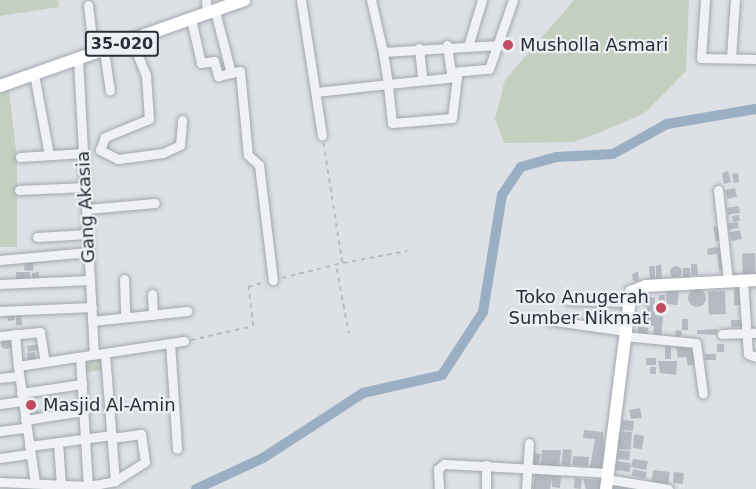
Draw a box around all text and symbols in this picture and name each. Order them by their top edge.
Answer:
road number: 35-020 [84,31,160,57]
place label: Musholla Asmari [520,34,668,56]
marker: Musholla Asmari [501,38,515,52]
street label: Gang Akasia [72,150,100,264]
place label: Toko Anugerah Sumber Nikmat [508,287,649,330]
marker: Toko Anugerah Sumber Nikmat [654,301,668,315]
place label: Masjid Al-Amin [43,394,176,416]
marker: Masjid Al-Amin [24,398,38,412]

